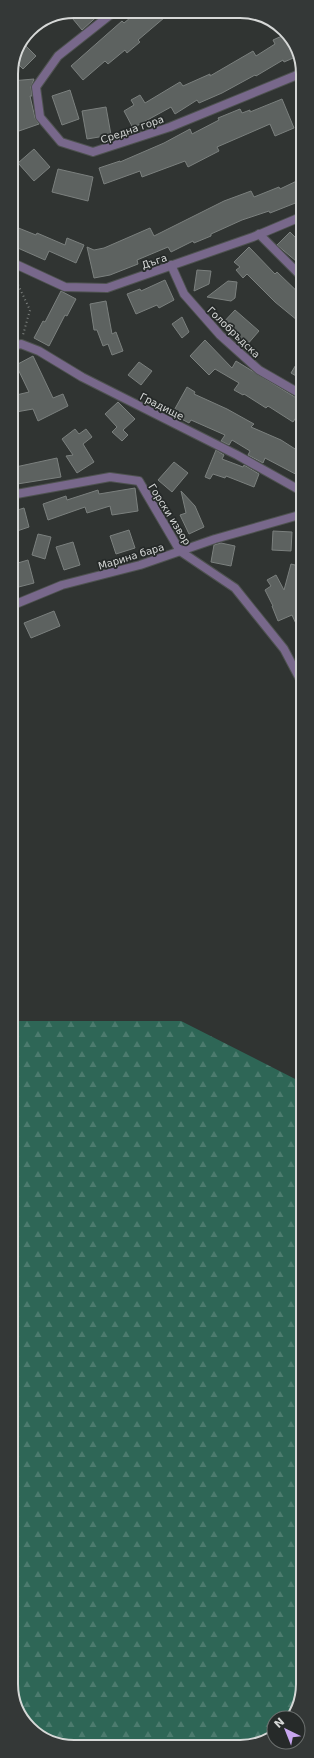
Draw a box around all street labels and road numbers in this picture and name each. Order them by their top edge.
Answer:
street label: Средна гора [99,114,165,145]
street label: Дъга [140,252,168,271]
street label: Голобръдска [205,304,262,360]
street label: Градище [138,391,185,422]
street label: Горски извор [146,482,193,547]
street label: Марина бара [97,541,165,572]

